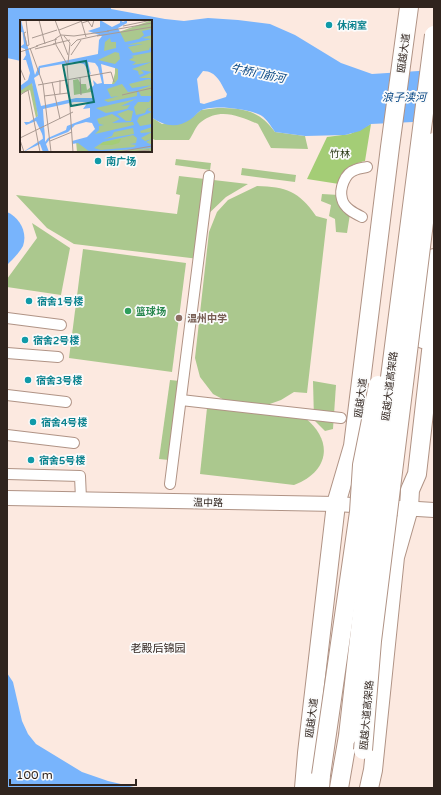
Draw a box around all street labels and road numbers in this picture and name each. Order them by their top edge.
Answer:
street label: 瓯越大道 [395,32,413,74]
street label: 瓯越大道高架路 [380,351,400,422]
street label: 瓯越大道 [353,378,369,419]
street label: 温中路 [193,497,223,509]
street label: 瓯越大道高架路 [358,680,376,750]
street label: 瓯越大道 [304,698,320,739]

